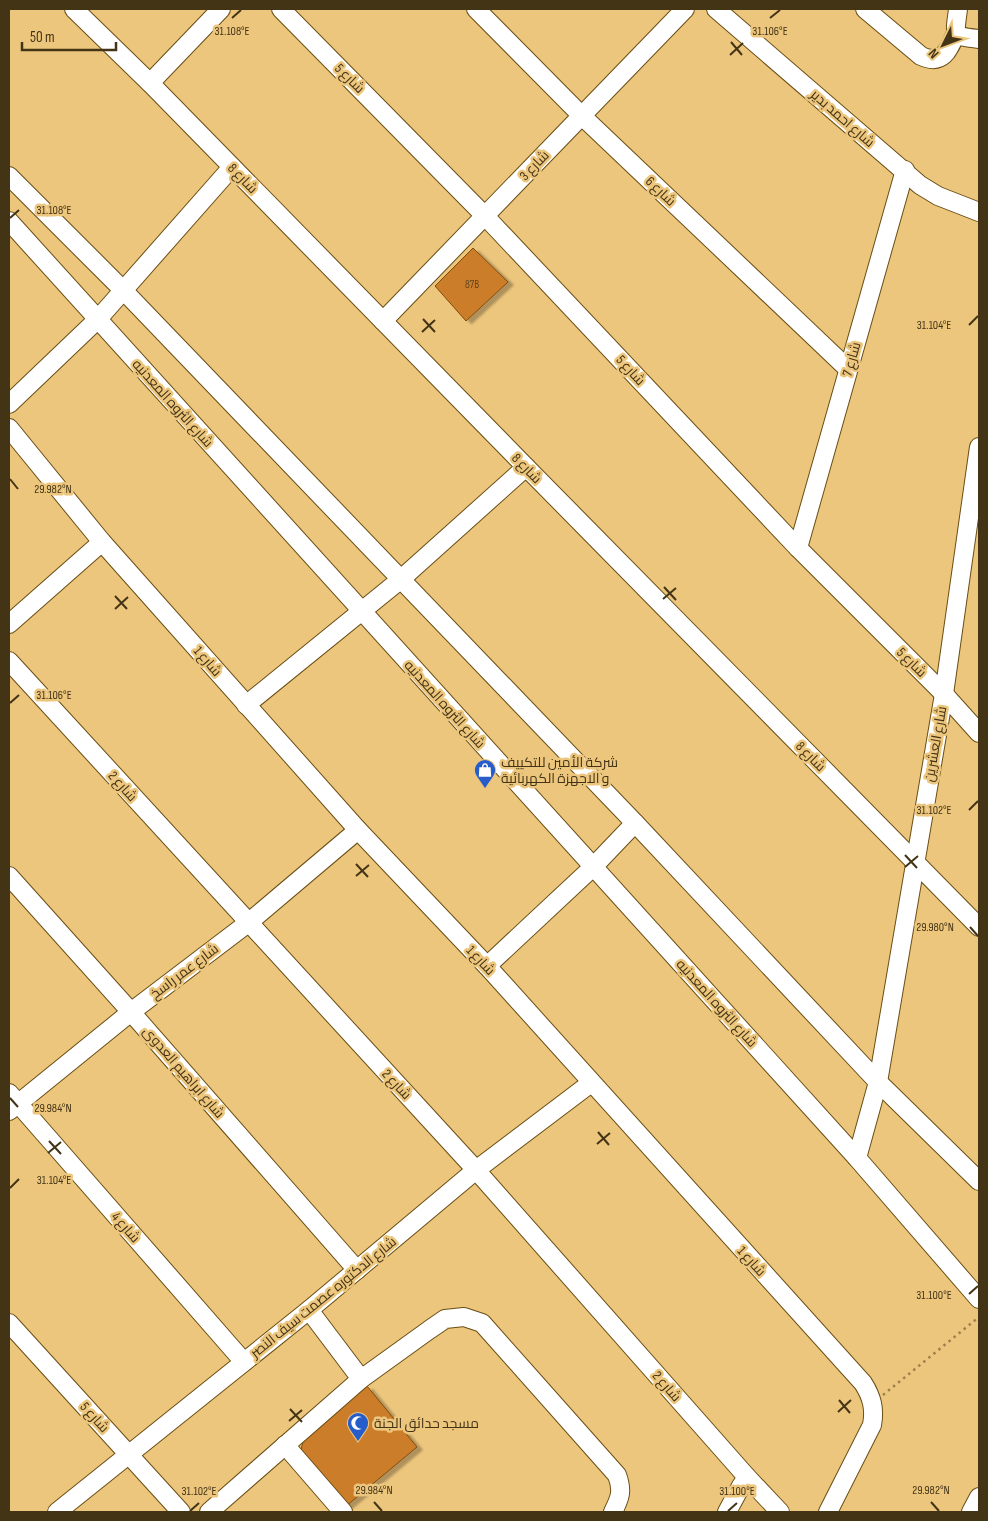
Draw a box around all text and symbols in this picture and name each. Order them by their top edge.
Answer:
scale bar [22,20,116,52]
north arrow [918,20,968,70]
text: 31.108°E [214,24,250,39]
text: 31.106°E [752,24,788,39]
text: 50 m [30,28,55,47]
text: N [925,45,943,62]
street label: شارع 5 [331,60,368,97]
street label: شارع احمد بدير [806,85,878,151]
street label: شارع 3 [516,147,553,184]
street label: شارع 8 [224,160,261,197]
street label: شارع 6 [642,173,679,210]
text: 31.108°E [36,203,72,218]
house number: 87B [465,278,479,291]
text: 31.104°E [917,318,951,333]
street label: شارع 7 [838,340,864,378]
street label: شارع 5 [612,352,649,389]
street label: شارع الثروه المعدنيه [129,356,217,451]
street label: شارع 8 [508,450,545,487]
text: 29.982°N [34,482,72,497]
street label: شارع 1 [190,643,225,680]
street label: شارع 5 [893,644,930,681]
street label: شارع الثروه المعدنيه [401,657,489,752]
text: 31.106°E [36,688,72,703]
street label: شارع العشرين [920,705,951,783]
street label: شارع 8 [792,738,829,775]
place label: شركة الأمين للتكييف و الاجهزة الكهربائية [501,754,618,787]
shop icon: شركة الأمين للتكييف و الاجهزة الكهربائية [473,758,497,789]
street label: شارع 2 [105,768,141,805]
text: 31.102°E [917,803,952,818]
text: 29.980°N [916,920,954,935]
street label: شارع عمر راسخ [147,940,222,1003]
street label: شارع 1 [463,942,499,979]
street label: شارع الثروه المعدنيه [673,956,761,1051]
street label: شارع ابراهيم العدوى [138,1023,228,1122]
street label: شارع 2 [378,1066,415,1103]
text: 29.984°N [34,1101,72,1116]
text: 31.104°E [37,1173,71,1188]
street label: شارع 4 [108,1208,144,1246]
street label: شارع الدكتوره عصمت سيف النصر [246,1233,400,1362]
street label: شارع 1 [734,1243,769,1280]
text: 31.100°E [916,1288,952,1303]
street label: شارع 2 [649,1367,685,1405]
street label: شارع 5 [77,1399,113,1436]
mosque icon: مسجد حدائق الجنة [346,1411,370,1442]
place label: مسجد حدائق الجنة [374,1415,479,1432]
text: 29.984°N [355,1483,393,1498]
text: 29.982°N [912,1483,950,1498]
text: 31.102°E [182,1484,217,1499]
text: 31.100°E [719,1484,755,1499]

